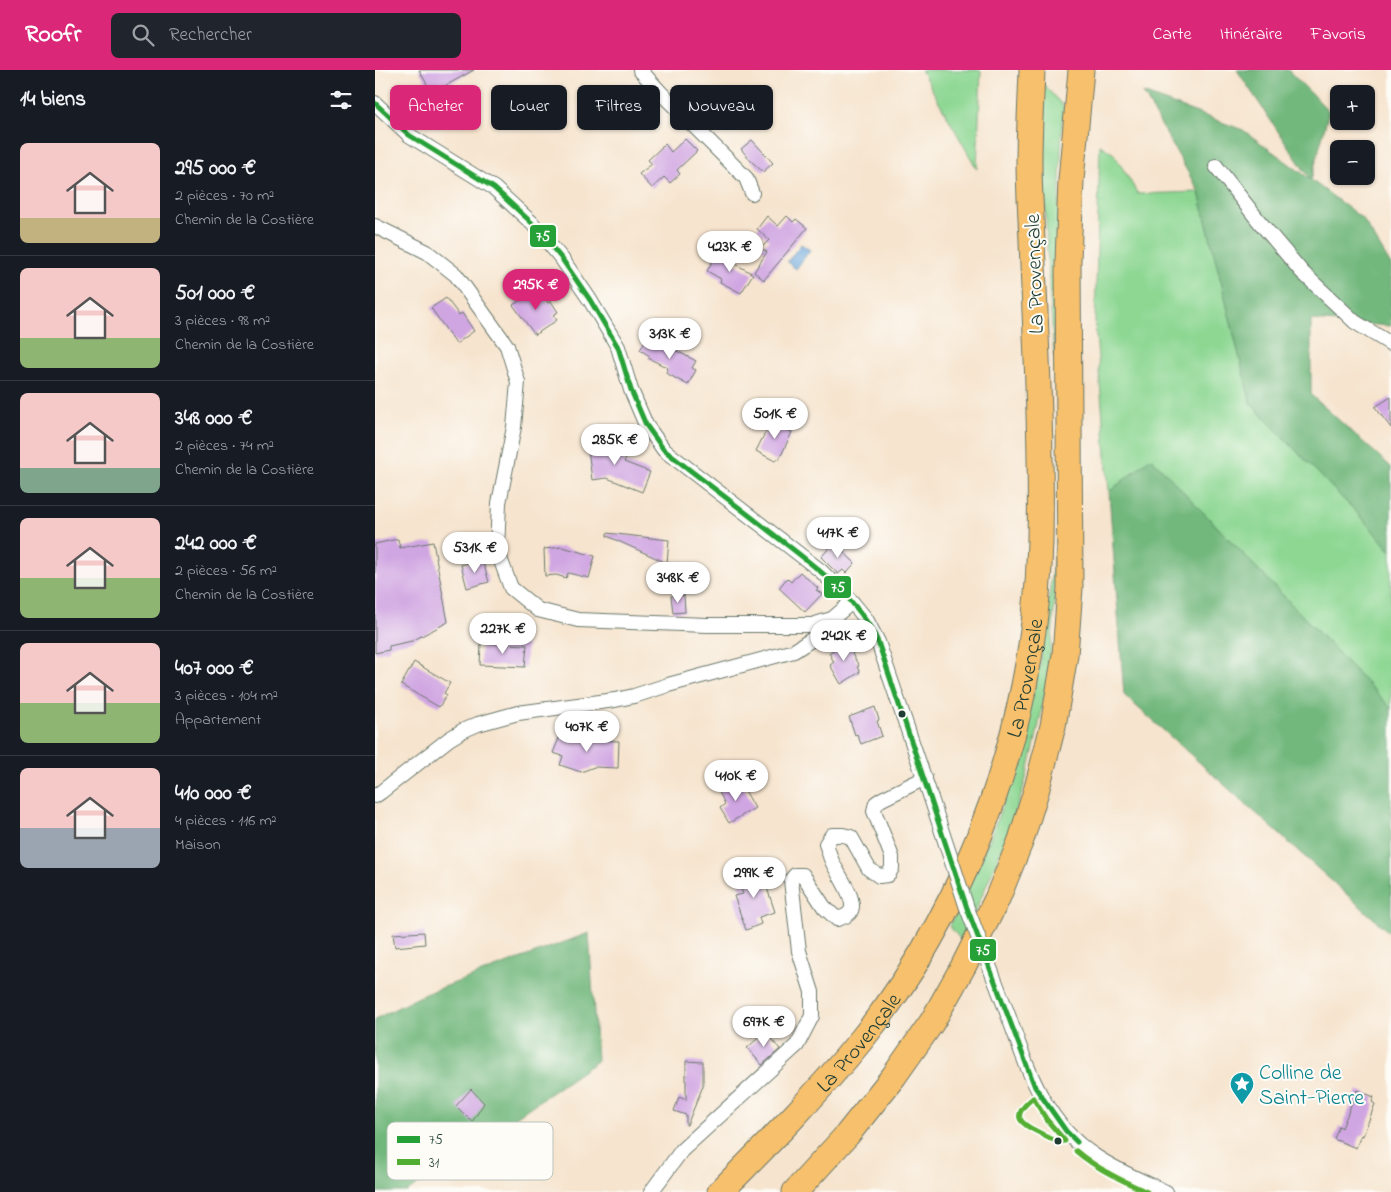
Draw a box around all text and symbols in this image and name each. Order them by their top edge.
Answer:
search box [111,13,461,58]
text: Roofr [25,18,81,53]
icon: search [129,21,157,49]
text: Rechercher [169,22,252,49]
text: Carte [1152,22,1192,48]
text: Itinéraire [1220,22,1282,48]
text: Favoris [1310,22,1366,48]
text: 14 biens [20,85,86,115]
chip: Acheter [390,85,481,130]
chip: Louer [491,85,567,130]
chip: Filtres [577,85,660,130]
chip: Nouveau [670,85,773,130]
map controls [1330,85,1375,185]
button: + [1330,85,1375,130]
icon: filters [327,86,355,114]
button: − [1330,140,1375,185]
text: 295 000 € [175,154,256,184]
icon: home [60,163,120,223]
text: 2 pièces · 70 m² [175,184,274,208]
text: Chemin de la Costière [175,208,314,232]
street label: La Provençale [1018,213,1054,335]
line badge: 75 [529,224,557,248]
text: 75 [536,227,550,248]
pin: 423K € [689,230,771,273]
text: 423K € [708,235,752,259]
pin: 295K € [495,268,577,311]
text: 295K € [514,273,558,297]
text: 501 000 € [175,279,255,309]
icon: home [60,288,120,348]
text: 3 pièces · 98 m² [175,309,270,333]
pin: 313K € [629,318,711,360]
text: 313K € [649,322,691,346]
text: Chemin de la Costière [175,333,314,357]
pin: 501K € [734,398,816,440]
text: 501K € [753,402,797,426]
text: 348 000 € [175,404,253,434]
icon: home [60,413,120,473]
pin: 285K € [574,424,656,466]
text: 285K € [592,428,638,452]
text: 2 pièces · 74 m² [175,434,274,458]
text: Chemin de la Costière [175,458,314,482]
pin: 417K € [797,516,879,559]
text: 417K € [817,521,859,545]
text: 242 000 € [175,529,257,559]
pin: 531K € [434,532,516,574]
text: 531K € [453,536,497,560]
icon: home [60,538,120,598]
text: 2 pièces · 56 m² [175,559,277,583]
pin: 348K € [637,562,719,604]
text: 348K € [657,566,699,590]
line badge: 75 [823,575,852,599]
text: 75 [831,578,845,599]
text: Chemin de la Costière [175,583,314,607]
pin: 227K € [462,612,544,655]
text: 227K € [480,617,526,641]
street label: La Provençale [999,617,1053,741]
pin: 242K € [803,620,885,662]
text: 242K € [821,624,867,648]
text: 407 000 € [175,654,254,684]
icon: home [60,663,120,723]
text: 3 pièces · 104 m² [175,684,278,708]
text: Appartement [175,708,261,732]
unlabelled marker [897,709,907,719]
pin: 407K € [546,710,628,753]
text: 407K € [565,715,609,739]
pin: 410K € [695,760,777,802]
text: 410K € [715,764,757,788]
text: 410 000 € [175,779,252,809]
icon: home [60,788,120,848]
text: 4 pièces · 116 m² [175,809,277,833]
text: Maison [175,833,221,857]
pin: 299K € [713,856,795,899]
text: 299K € [734,861,774,885]
line badge: 75 [969,938,997,962]
text: 75 [976,941,990,962]
street label: La Provençale [810,987,911,1101]
pin: 697K € [723,1006,805,1048]
text: 697K € [743,1010,785,1034]
place label: Colline de Saint-Pierre [1259,1058,1364,1115]
place icon: Colline de Saint-Pierre [1229,1071,1255,1105]
legend [387,1122,553,1180]
text: 75 [429,1130,443,1151]
unlabelled marker [1053,1136,1063,1146]
text: 31 [429,1153,440,1174]

